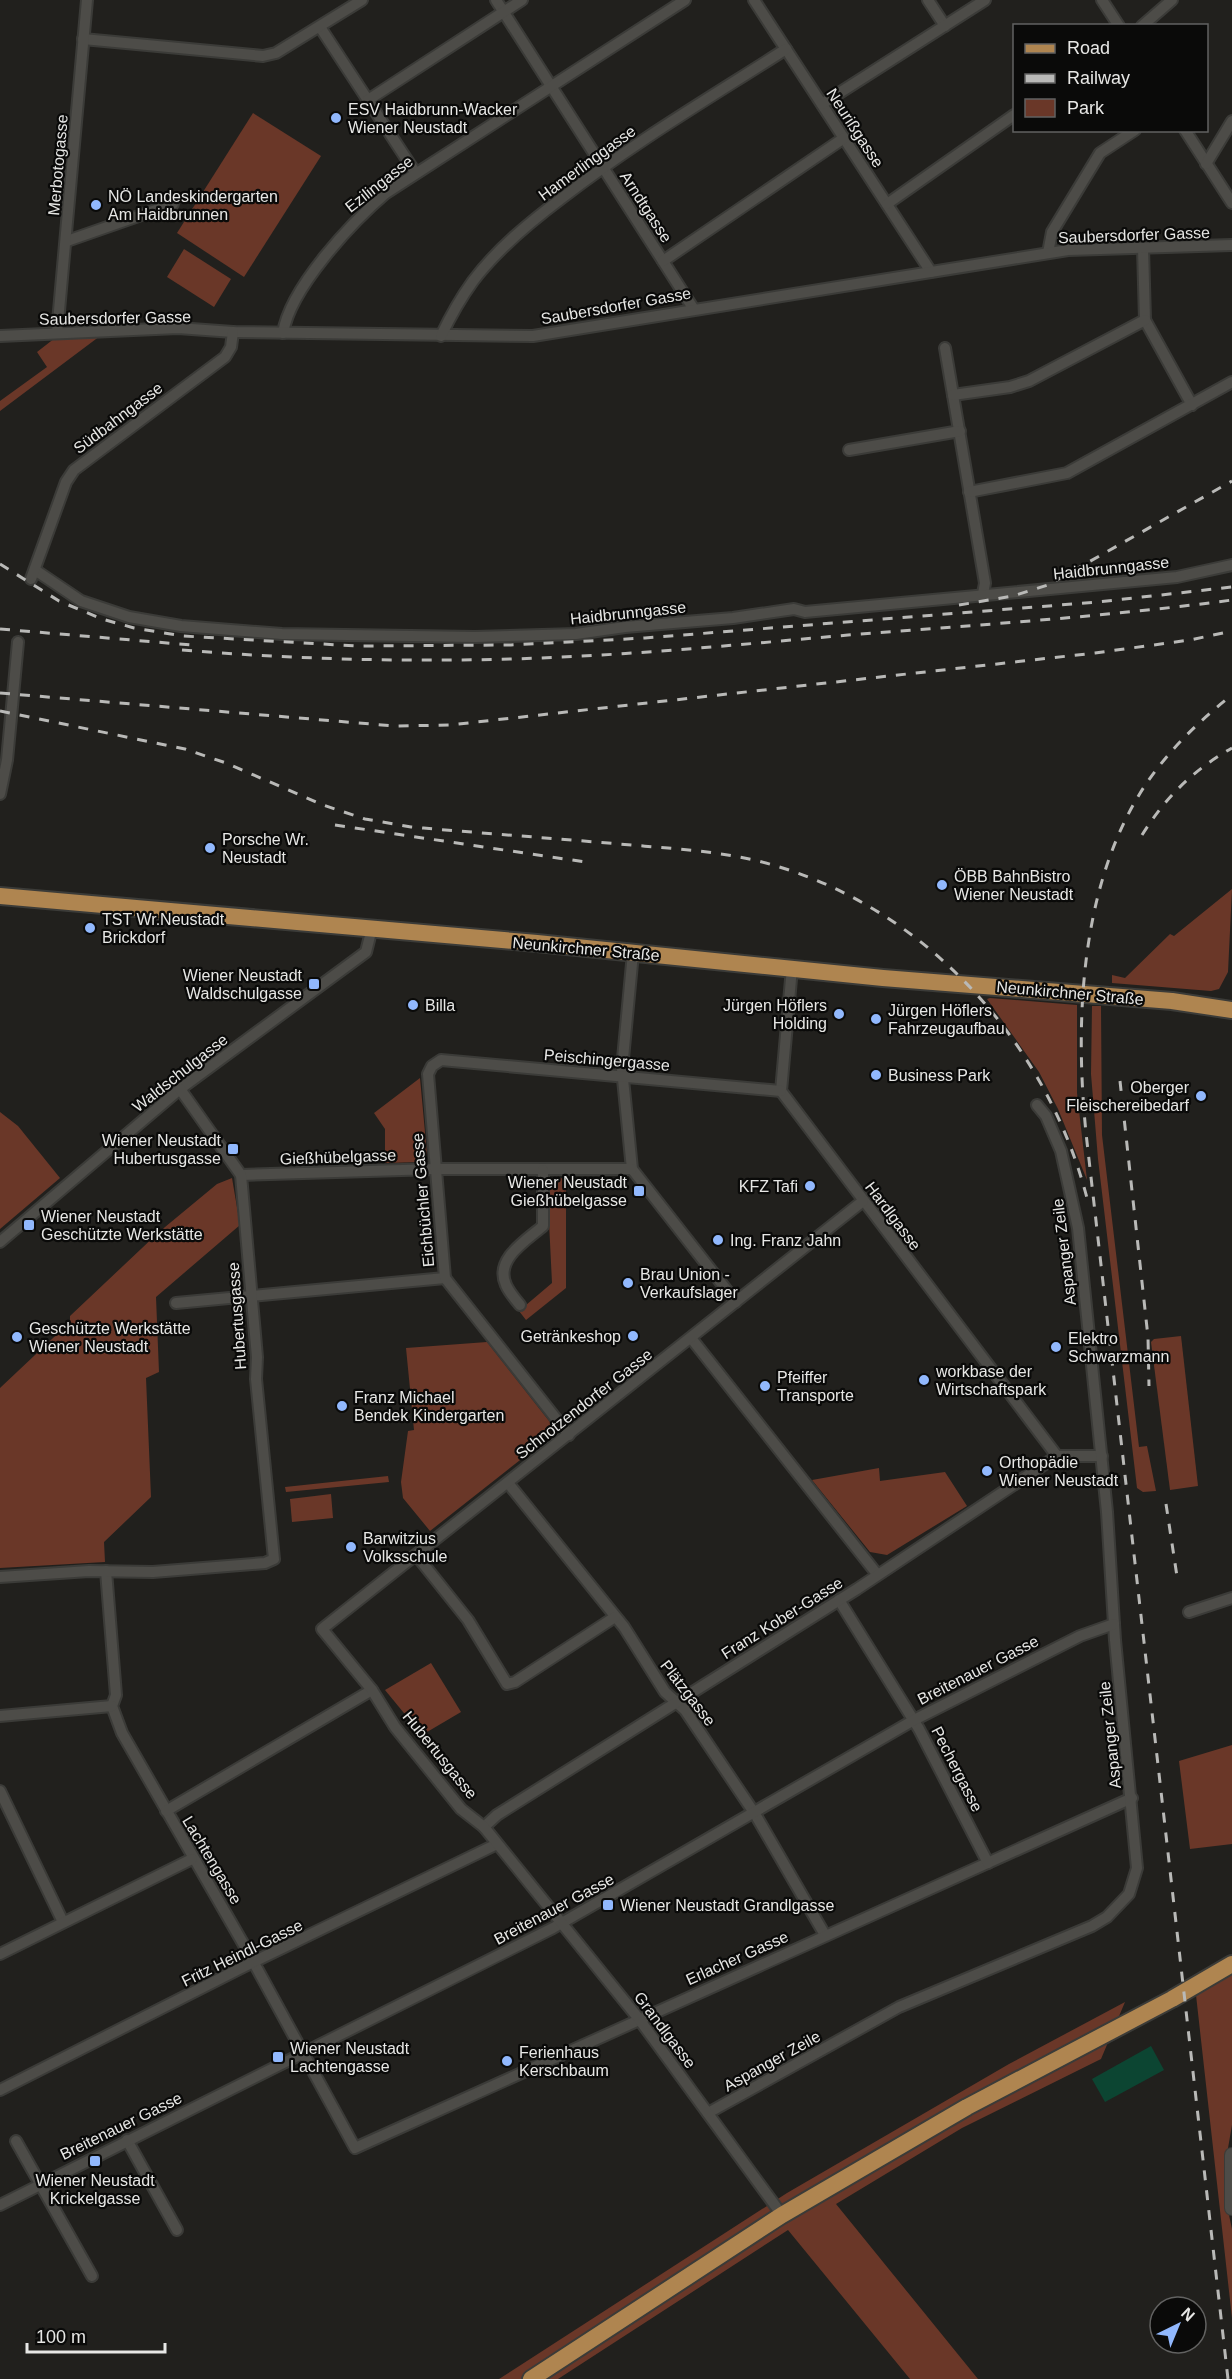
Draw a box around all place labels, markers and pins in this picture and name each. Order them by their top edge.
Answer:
place label: ESV Haidbrunn-Wacker Wiener Neustadt [348,101,518,136]
marker: ESV Haidbrunn-Wacker Wiener Neustadt [329,111,343,125]
place label: NÖ Landeskindergarten Am Haidbrunnen [108,188,278,223]
marker: NÖ Landeskindergarten Am Haidbrunnen [89,198,103,212]
place label: Porsche Wr. Neustadt [222,831,309,866]
marker: Porsche Wr. Neustadt [203,841,217,855]
place label: ÖBB BahnBistro Wiener Neustadt [954,868,1074,903]
marker: ÖBB BahnBistro Wiener Neustadt [935,878,949,892]
place label: TST Wr.Neustadt Brickdorf [102,911,225,946]
marker: TST Wr.Neustadt Brickdorf [83,921,97,935]
place label: Wiener Neustadt Waldschulgasse [183,967,303,1002]
marker: Wiener Neustadt Waldschulgasse [307,977,321,991]
place label: Billa [425,997,455,1014]
place label: Jürgen Höflers Holding [723,997,827,1032]
marker: Billa [406,998,420,1012]
place label: Jürgen Höflers Fahrzeugaufbau [888,1002,1005,1037]
marker: Jürgen Höflers Holding [832,1007,846,1021]
marker: Jürgen Höflers Fahrzeugaufbau [869,1012,883,1026]
place label: Business Park [888,1067,991,1084]
marker: Business Park [869,1068,883,1082]
place label: Oberger Fleischereibedarf [1066,1079,1190,1114]
marker: Oberger Fleischereibedarf [1194,1089,1208,1103]
place label: Wiener Neustadt Hubertusgasse [102,1132,222,1167]
marker: Wiener Neustadt Hubertusgasse [226,1142,240,1156]
place label: Wiener Neustadt Gießhübelgasse [508,1174,628,1209]
place label: KFZ Tafi [739,1178,798,1195]
marker: KFZ Tafi [803,1179,817,1193]
marker: Wiener Neustadt Gießhübelgasse [632,1184,646,1198]
place label: Wiener Neustadt Geschützte Werkstätte [41,1208,203,1243]
marker: Wiener Neustadt Geschützte Werkstätte [22,1218,36,1232]
place label: Ing. Franz Jahn [730,1232,841,1249]
marker: Ing. Franz Jahn [711,1233,725,1247]
place label: Brau Union - Verkaufslager [640,1266,739,1301]
marker: Brau Union - Verkaufslager [621,1276,635,1290]
place label: Geschützte Werkstätte Wiener Neustadt [29,1320,191,1355]
place label: Getränkeshop [520,1328,621,1345]
marker: Getränkeshop [626,1329,640,1343]
marker: Geschützte Werkstätte Wiener Neustadt [10,1330,24,1344]
place label: Elektro Schwarzmann [1068,1330,1169,1365]
marker: Elektro Schwarzmann [1049,1340,1063,1354]
place label: workbase der Wirtschaftspark [935,1363,1047,1398]
place label: Pfeiffer Transporte [777,1369,854,1404]
marker: workbase der Wirtschaftspark [917,1373,931,1387]
marker: Pfeiffer Transporte [758,1379,772,1393]
place label: Franz Michael Bendek Kindergarten [354,1389,504,1424]
marker: Franz Michael Bendek Kindergarten [335,1399,349,1413]
place label: Orthopädie Wiener Neustadt [999,1454,1119,1489]
marker: Orthopädie Wiener Neustadt [980,1464,994,1478]
place label: Barwitzius Volksschule [363,1530,448,1565]
marker: Barwitzius Volksschule [344,1540,358,1554]
place label: Wiener Neustadt Grandlgasse [620,1897,834,1914]
marker: Wiener Neustadt Grandlgasse [601,1898,615,1912]
place label: Wiener Neustadt Lachtengasse [290,2040,410,2075]
place label: Ferienhaus Kerschbaum [519,2044,609,2079]
marker: Wiener Neustadt Lachtengasse [271,2050,285,2064]
marker: Ferienhaus Kerschbaum [500,2054,514,2068]
marker: Wiener Neustadt Krickelgasse [88,2154,102,2168]
place label: Wiener Neustadt Krickelgasse [35,2172,155,2207]

